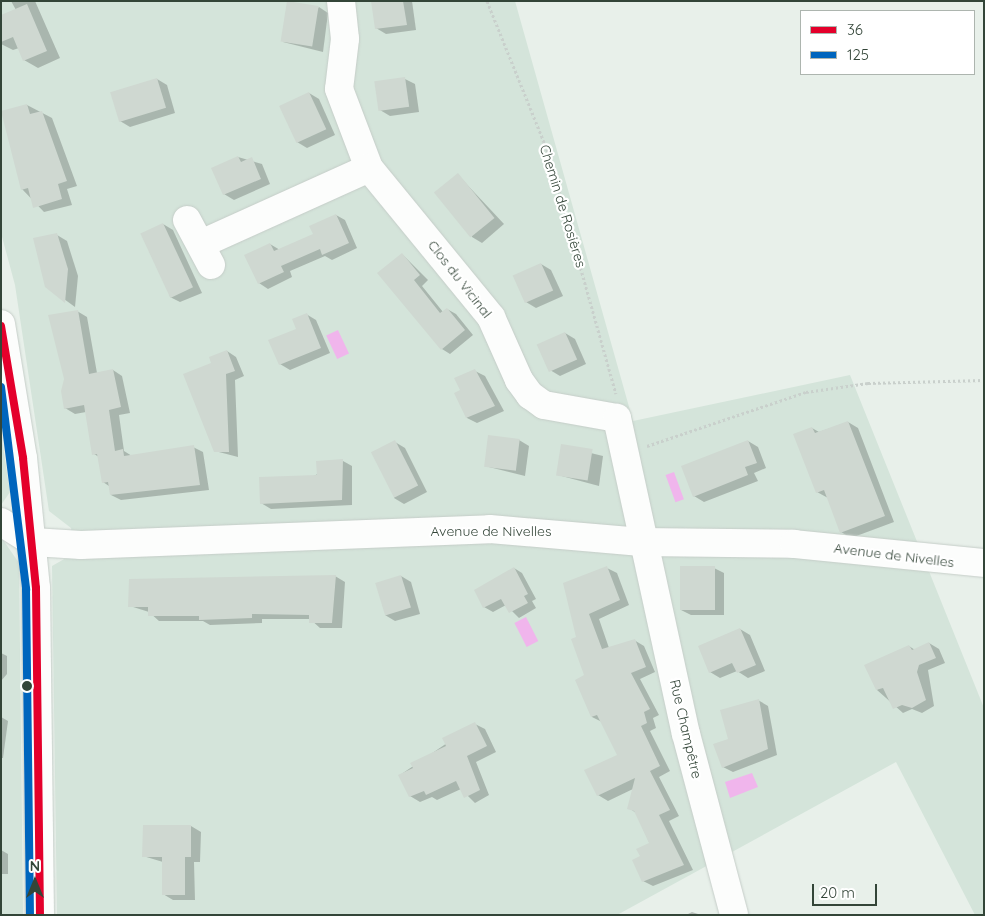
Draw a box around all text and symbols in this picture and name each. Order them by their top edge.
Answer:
legend [800,10,975,75]
text: 36 [847,20,863,39]
text: 125 [847,45,869,64]
street label: Chemin de Rosières [536,142,590,270]
street label: Clos du Vicinal [424,237,496,321]
street label: Avenue de Nivelles [430,523,552,539]
street label: Avenue de Nivelles [833,539,955,571]
street label: Rue Champêtre [666,678,706,780]
unlabelled marker [22,681,32,691]
north arrow [10,856,60,906]
text: N [30,857,40,875]
scale bar [815,874,880,906]
text: 20 m [820,883,855,902]

